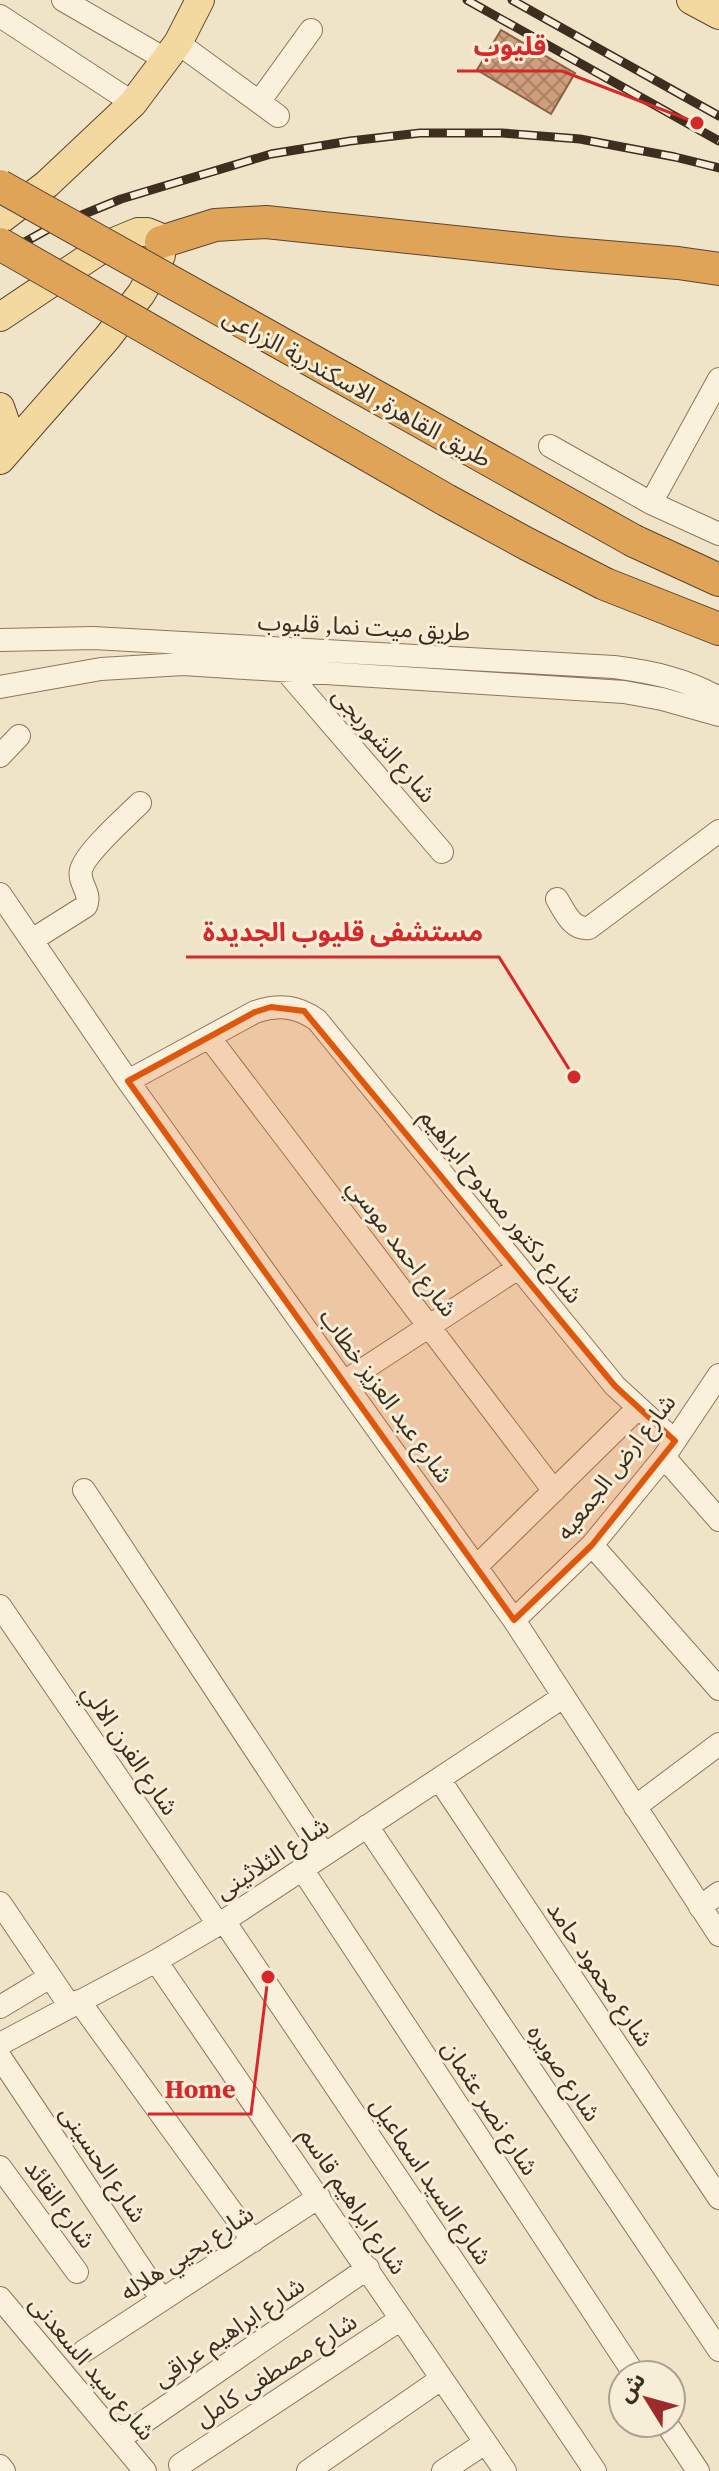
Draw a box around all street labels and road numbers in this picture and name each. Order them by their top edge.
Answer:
street label: طريق القاهرة, الاسكندرية الزراعى [217,300,497,475]
street label: طريق ميت نما, قليوب [257,604,471,649]
street label: شارع الشوربجى [324,680,444,810]
street label: شارع دكتور ممدوح ابراهيم [412,1101,590,1311]
street label: شارع احمد موسي [338,1172,465,1325]
street label: شارع عبد العزيز خطاب [311,1302,461,1490]
street label: شارع ارض الجمعيه [548,1387,684,1547]
street label: شارع الفرن الالي [72,1678,186,1823]
street label: شارع الثلاثينى [208,1808,336,1908]
street label: شارع محمود حامد [539,1894,661,2054]
street label: شارع صويره [519,2018,609,2128]
street label: شارع نصر عثمان [434,2034,546,2182]
street label: شارع السيد اسماعيل [362,2090,500,2272]
street label: شارع الحسينى [51,2099,155,2229]
street label: شارع ابراهيم قاسم [291,2121,415,2281]
street label: شارع القائد [16,2153,104,2255]
street label: شارع يحيي هلاله [114,2197,261,2310]
street label: شارع ابراهيم عراقى [147,2269,311,2395]
street label: شارع سيد السعدنى [21,2288,163,2448]
street label: شارع مصطفى كامل [188,2305,364,2435]

